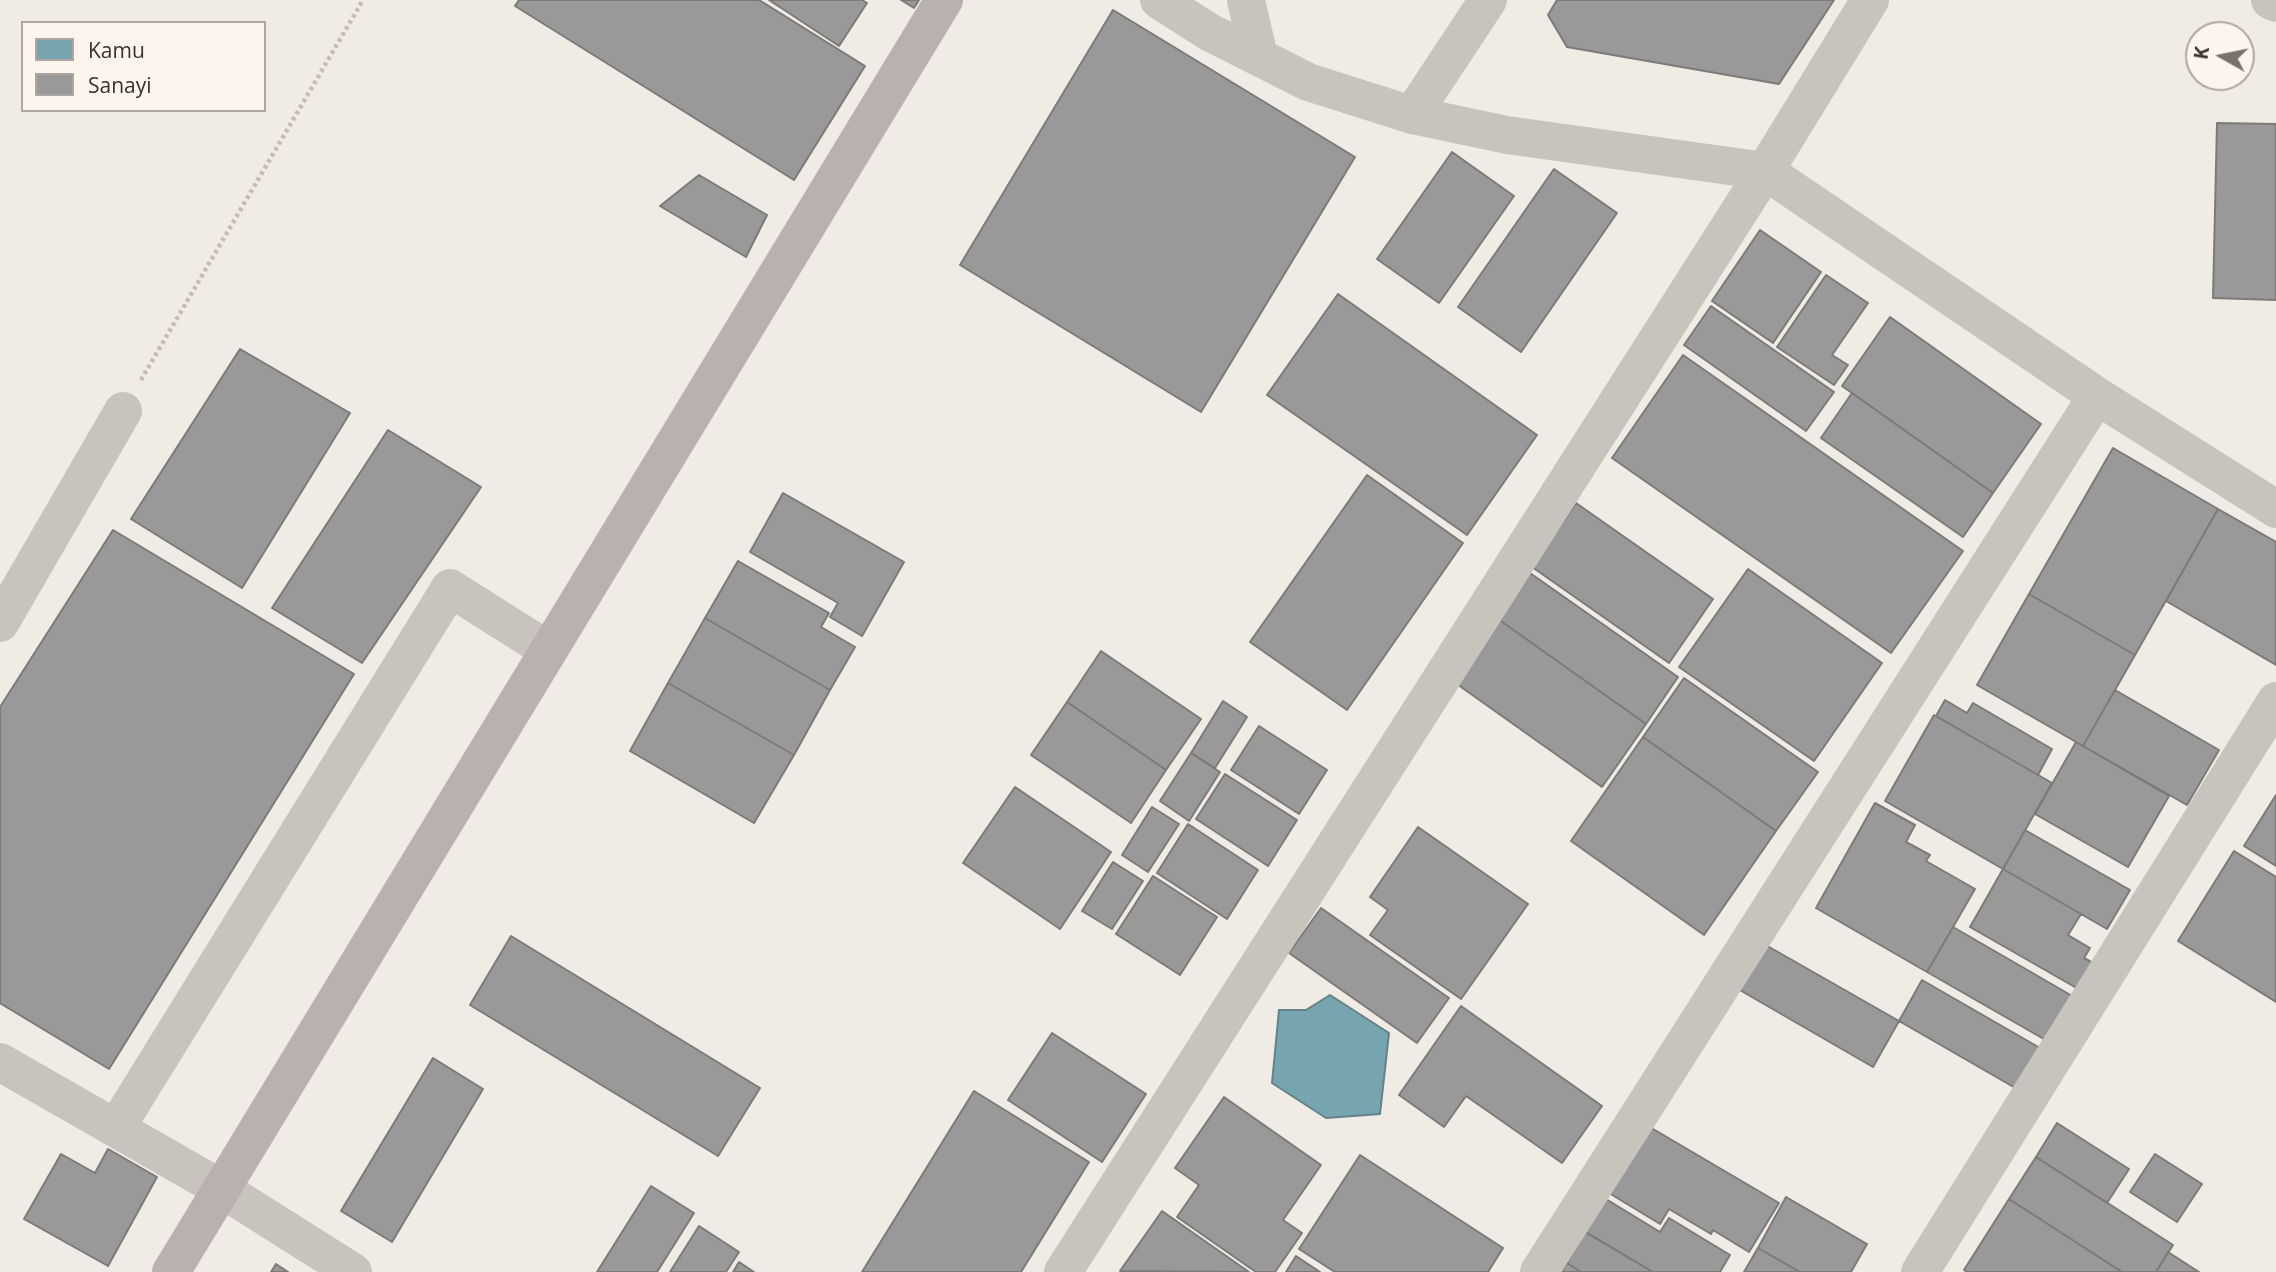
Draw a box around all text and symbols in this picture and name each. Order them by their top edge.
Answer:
legend [21,21,266,112]
north arrow [2185,21,2255,91]
text: Kamu [88,36,145,64]
text: K [2187,45,2215,61]
text: Sanayi [88,71,152,99]

